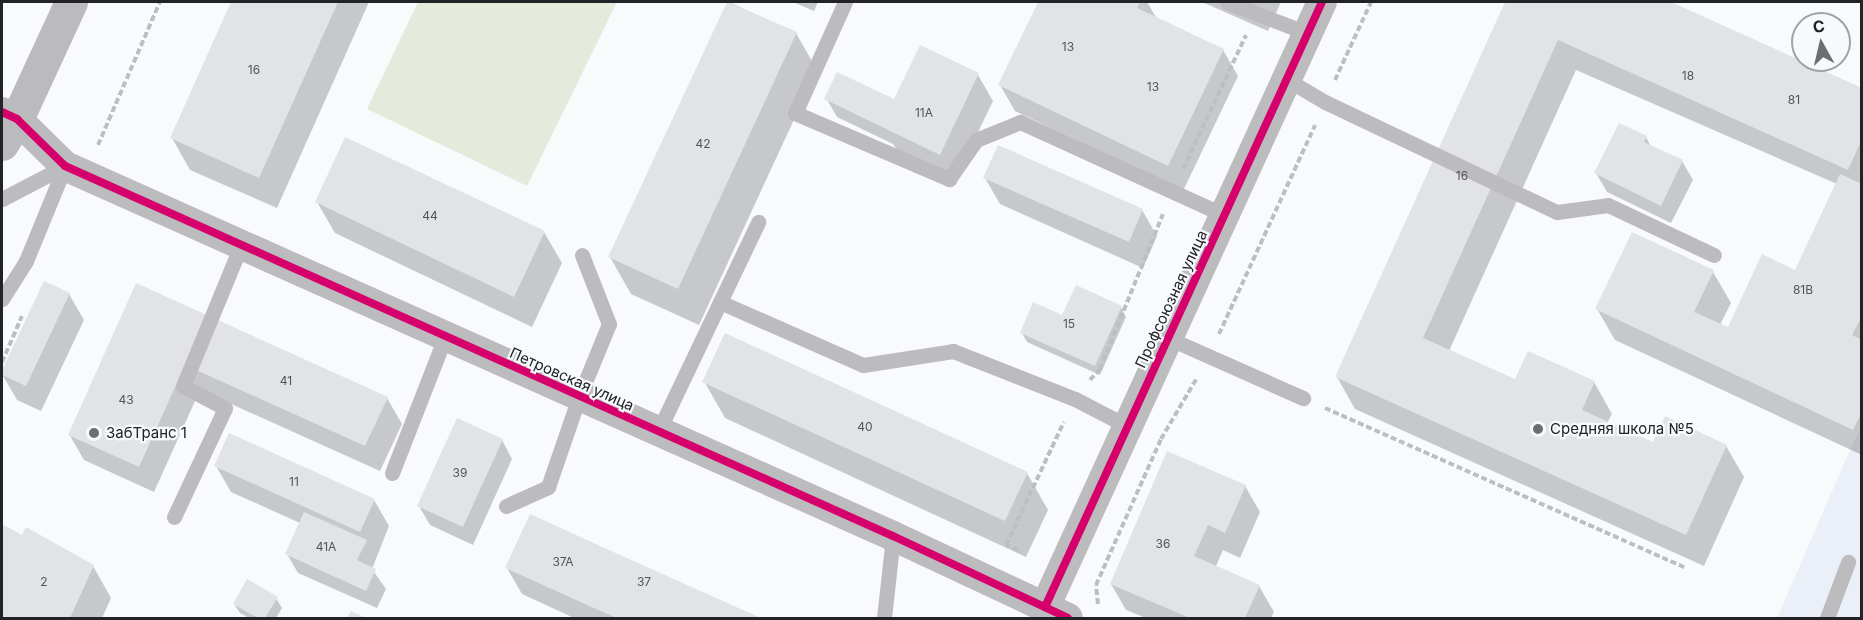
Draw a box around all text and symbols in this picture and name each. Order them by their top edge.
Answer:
north arrow [1791,12,1851,72]
text: С [1812,15,1826,37]
house number: 13 [1062,40,1074,54]
house number: 16 [248,63,260,77]
house number: 18 [1682,69,1694,83]
house number: 13 [1147,80,1159,94]
house number: 81 [1788,93,1800,107]
house number: 11А [915,106,933,120]
house number: 42 [695,137,711,151]
house number: 16 [1456,169,1468,183]
house number: 44 [422,209,438,223]
street label: Профсоюзная улица [1131,227,1211,371]
house number: 81В [1793,283,1813,297]
house number: 15 [1063,317,1075,331]
street label: Петровская улица [507,344,637,414]
house number: 41 [280,374,292,388]
house number: 43 [118,393,134,407]
house number: 40 [857,420,873,434]
place label: Средняя школа №5 [1550,420,1694,438]
marker: Средняя школа №5 [1531,422,1545,436]
place label: ЗабТранс 1 [106,424,187,442]
marker: ЗабТранс 1 [87,426,101,440]
house number: 39 [453,466,467,480]
house number: 11 [289,475,299,489]
house number: 36 [1156,537,1170,551]
house number: 41А [316,540,336,554]
house number: 37А [552,555,574,569]
house number: 2 [40,575,48,589]
house number: 37 [637,575,651,589]

